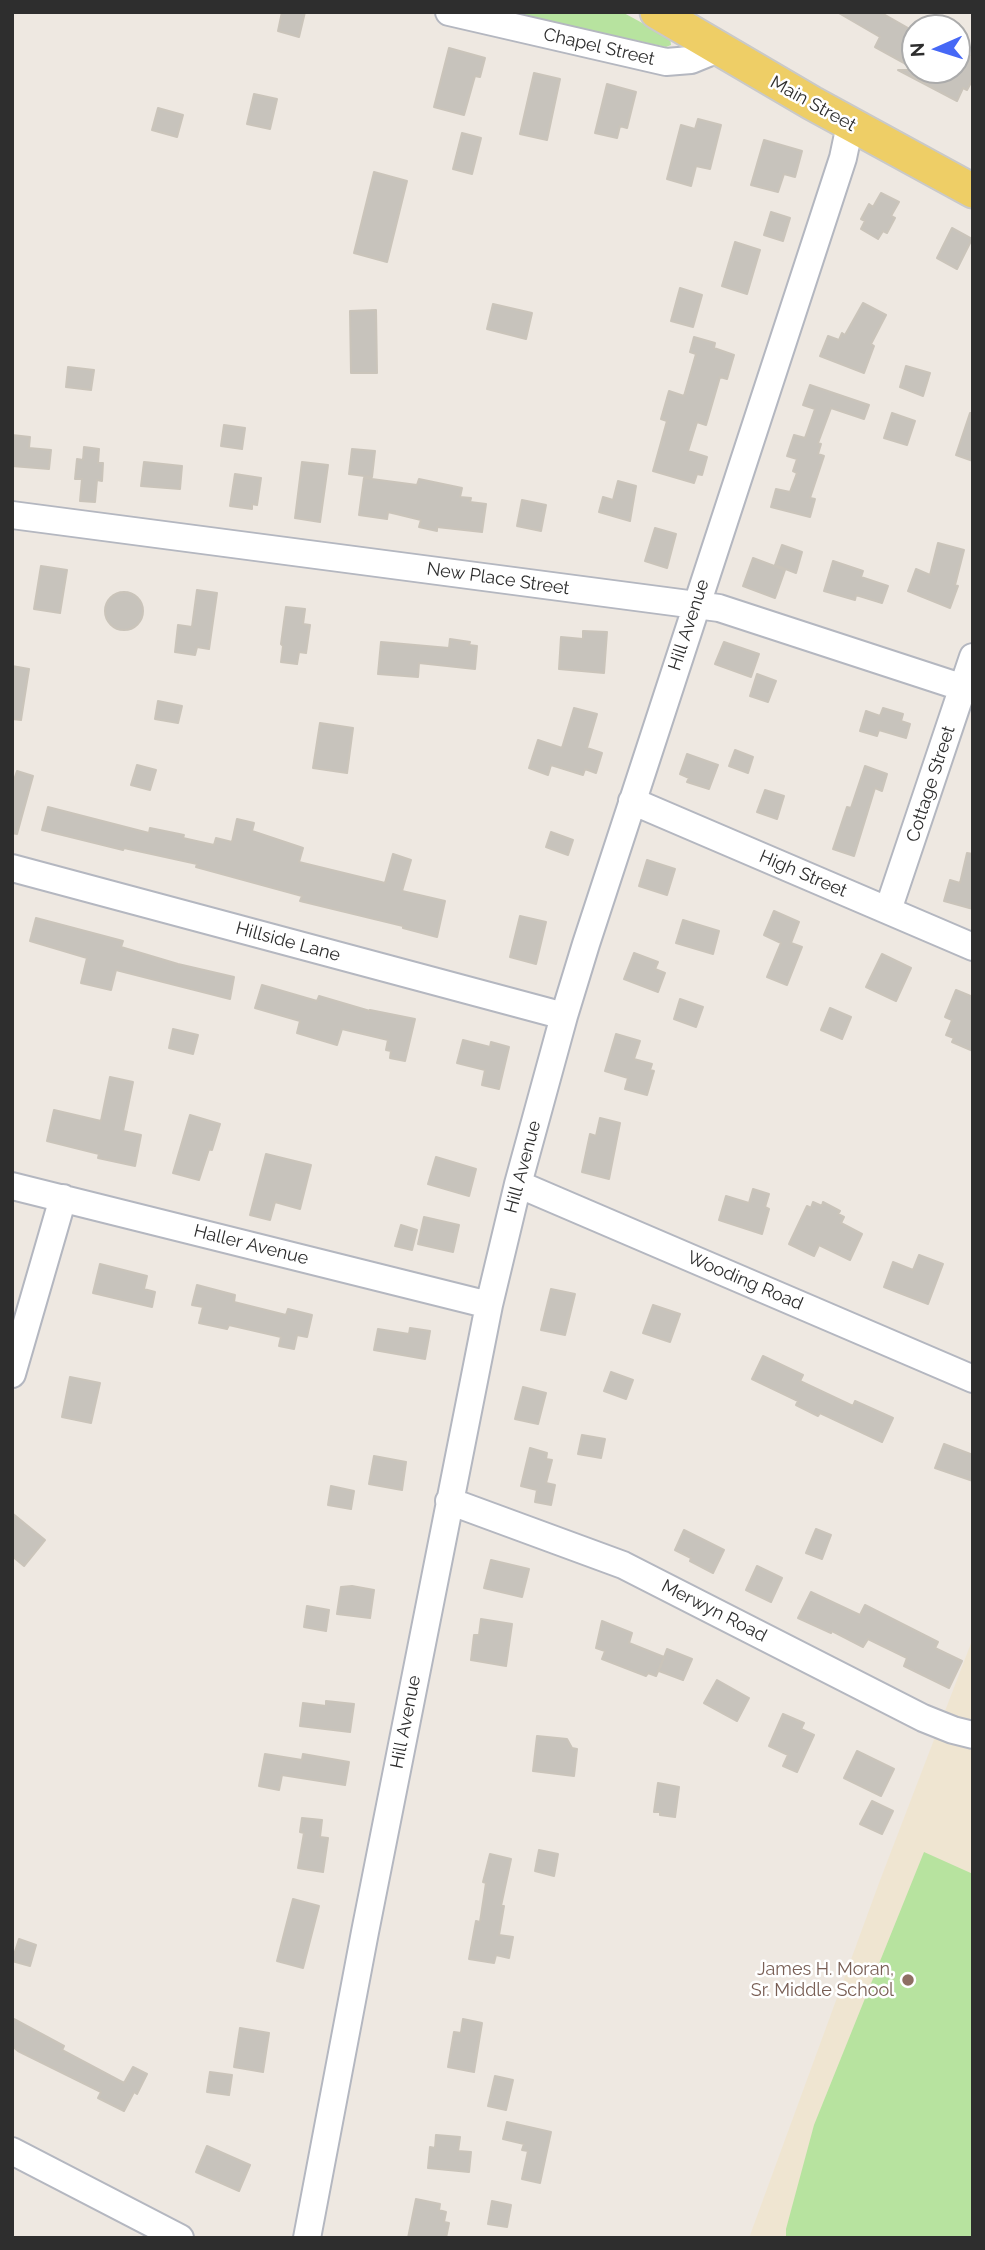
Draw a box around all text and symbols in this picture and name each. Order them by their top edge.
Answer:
north arrow [901,14,971,84]
street label: Chapel Street [541,24,657,70]
text: N [906,42,928,58]
street label: Main Street [766,72,860,136]
street label: New Place Street [425,558,571,600]
street label: Hill Avenue [664,577,714,673]
street label: Cottage Street [902,723,960,845]
street label: High Street [756,846,850,902]
street label: Hillside Lane [233,918,343,966]
street label: Hill Avenue [500,1118,546,1216]
street label: Haller Avenue [191,1220,311,1270]
street label: Wooding Road [684,1247,806,1315]
street label: Merwyn Road [658,1575,770,1647]
street label: Hill Avenue [386,1673,426,1771]
place label: James H. Moran, Sr. Middle School [751,1959,894,2002]
marker: James H. Moran, Sr. Middle School [900,1972,916,1988]

